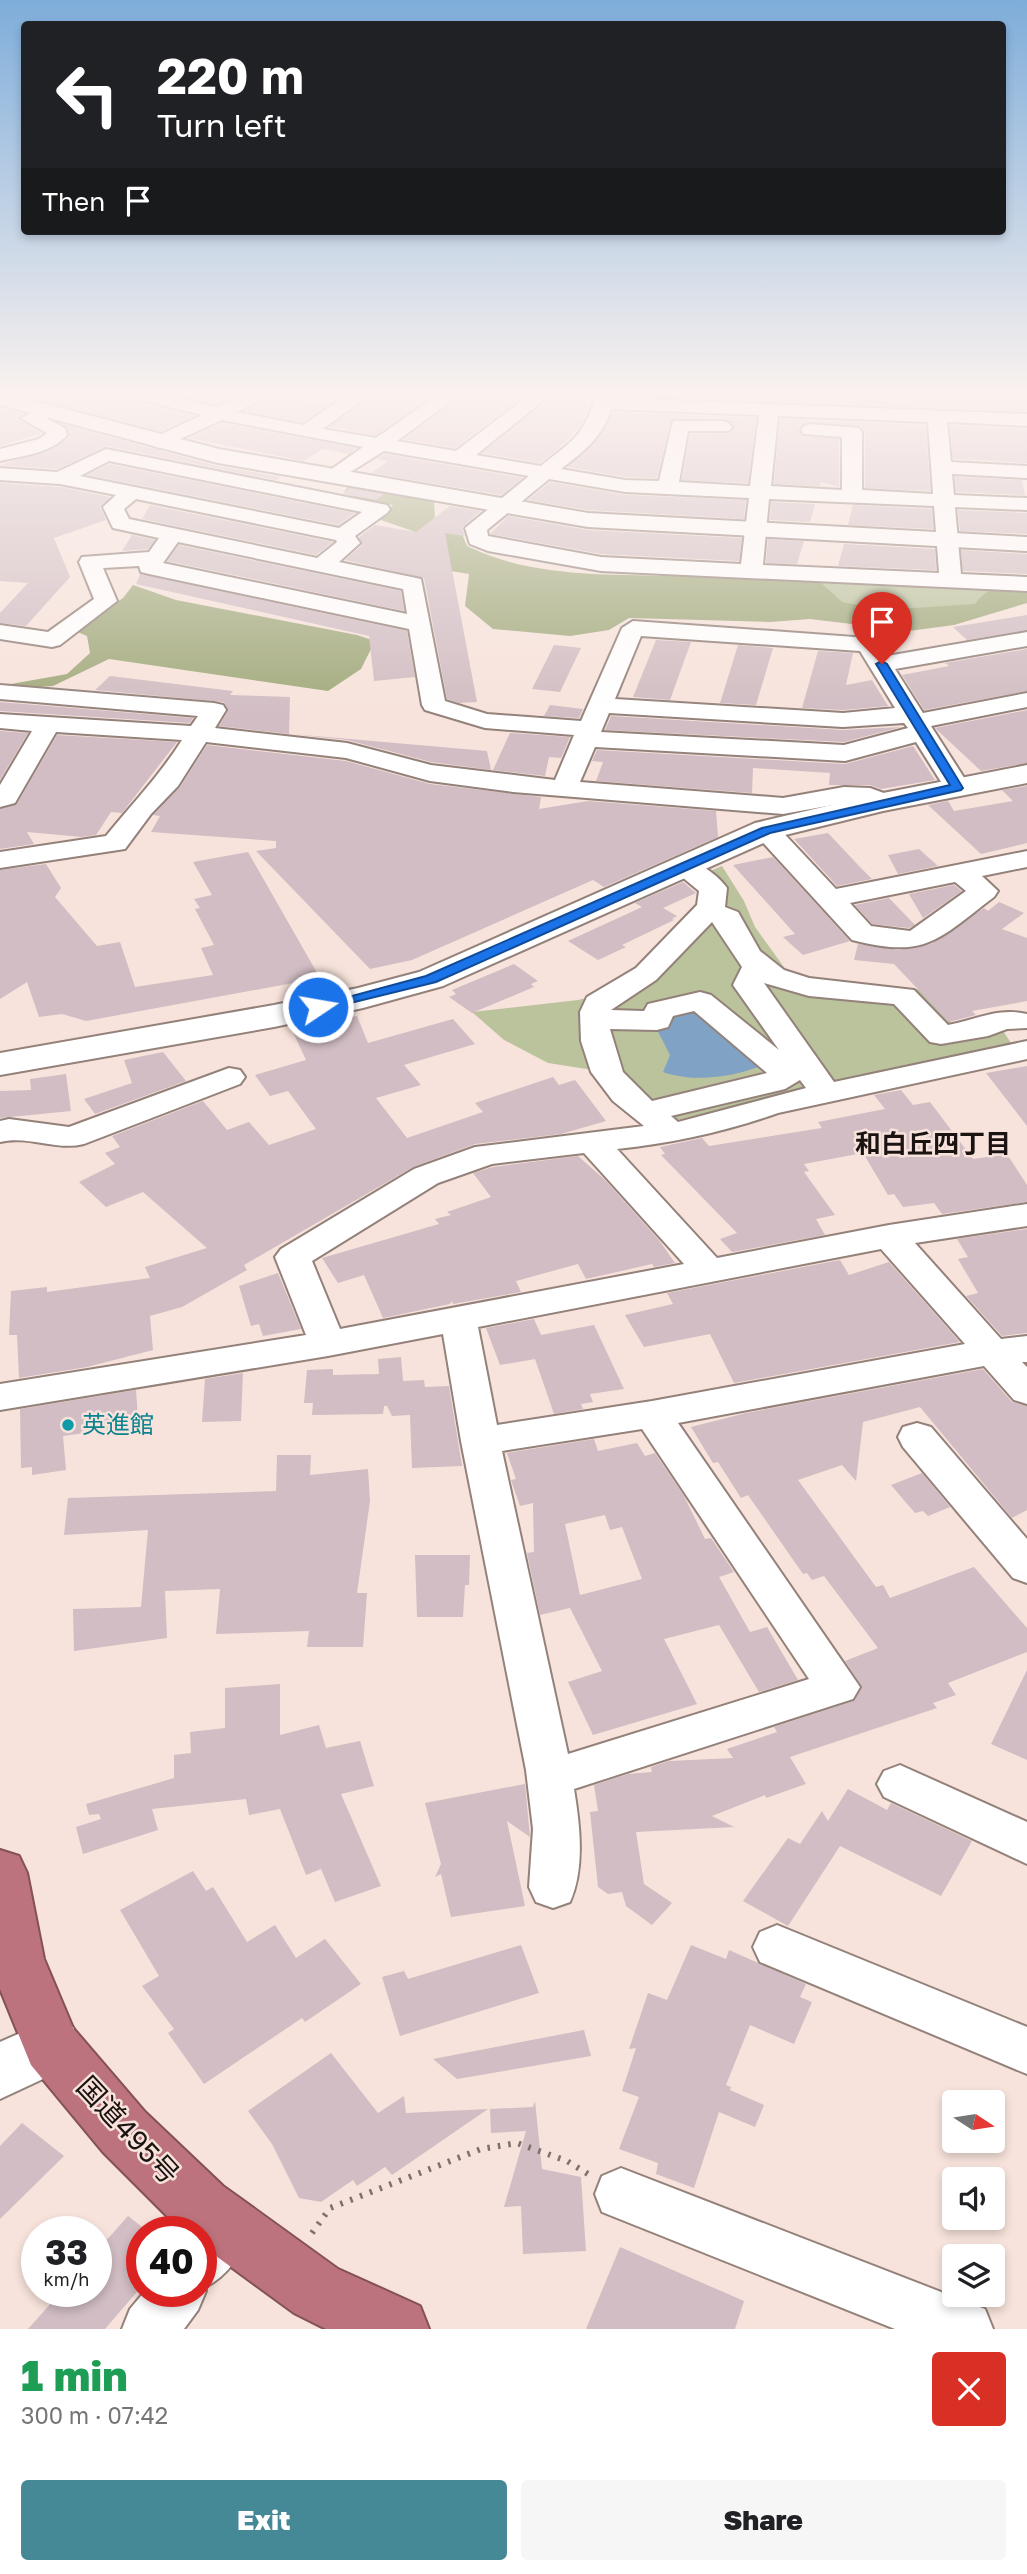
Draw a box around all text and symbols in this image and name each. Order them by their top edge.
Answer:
text: 220 m [157,46,304,105]
icon: left [42,49,133,140]
text: Turn left [157,106,286,144]
icon: arrive [119,182,157,220]
text: Then [42,186,105,217]
pin [852,592,912,664]
icon: arrive [863,603,901,641]
position arrow [281,970,355,1044]
district label: 和白丘四丁目 [855,1128,1011,1159]
place label: 英進館 [82,1409,154,1438]
marker: 英進館 [60,1417,76,1433]
street label: 国道495号 [71,2069,186,2190]
north arrow [942,2090,1004,2152]
map controls [942,2090,1005,2307]
button: sound [942,2167,1005,2230]
speed limit sign: 40 [126,2216,217,2307]
text: 33 [45,2231,88,2273]
button: layers [942,2244,1005,2307]
text: km/h [44,2268,89,2290]
text: 1 min [21,2350,128,2400]
button: close [932,2352,1006,2426]
text: 300 m · 07:42 [21,2401,168,2429]
button: Exit [21,2480,507,2560]
button: Share [521,2480,1006,2560]

